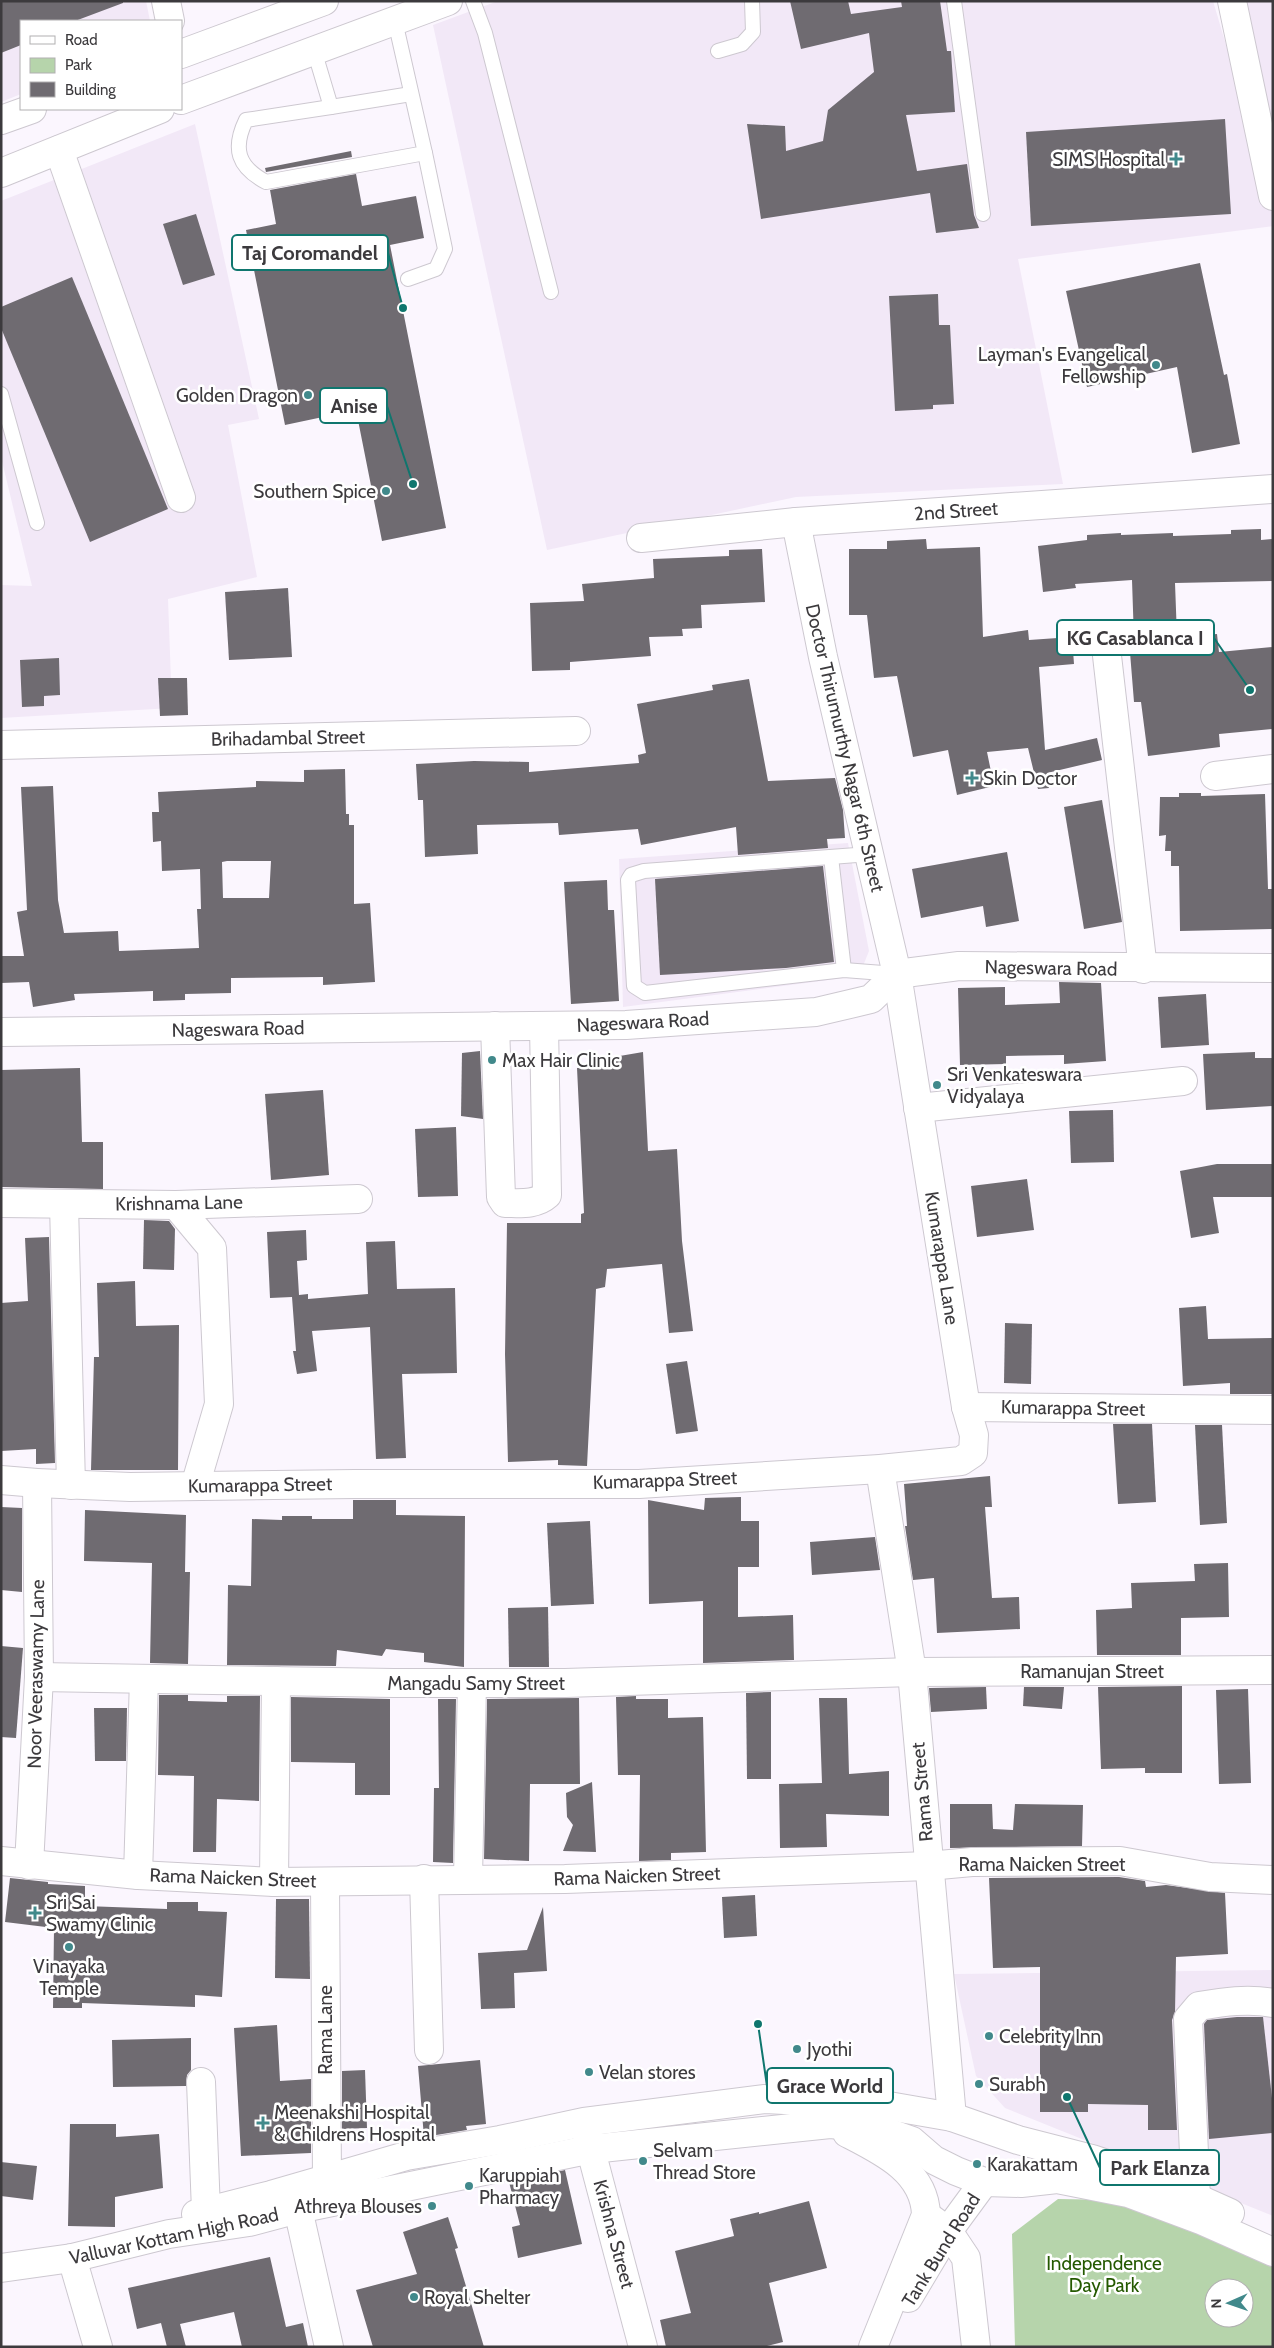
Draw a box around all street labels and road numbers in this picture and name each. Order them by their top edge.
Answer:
street label: 2nd Street [913,497,999,525]
street label: Doctor Thirumurthy Nagar 6th Street [801,602,889,895]
street label: Brihadambal Street [211,725,366,751]
street label: Nageswara Road [984,955,1118,981]
street label: Nageswara Road [576,1007,710,1037]
street label: Nageswara Road [171,1016,305,1042]
street label: Krishnama Lane [115,1190,243,1216]
street label: Kumarappa Lane [920,1190,964,1327]
street label: Kumarappa Street [1001,1395,1146,1421]
street label: Kumarappa Street [592,1466,738,1494]
street label: Kumarappa Street [188,1472,333,1498]
street label: Noor Veeraswamy Lane [23,1579,49,1769]
street label: Ramanujan Street [1020,1660,1164,1683]
street label: Mangadu Samy Street [387,1672,565,1695]
street label: Rama Street [906,1741,938,1843]
street label: Rama Naicken Street [958,1853,1126,1876]
street label: Rama Naicken Street [553,1862,721,1890]
street label: Rama Naicken Street [149,1864,317,1892]
street label: Rama Lane [314,1985,337,2075]
street label: Krishna Street [588,2177,640,2292]
street label: Tank Bund Road [897,2189,985,2311]
street label: Valluvar Kottam High Road [67,2203,281,2269]

